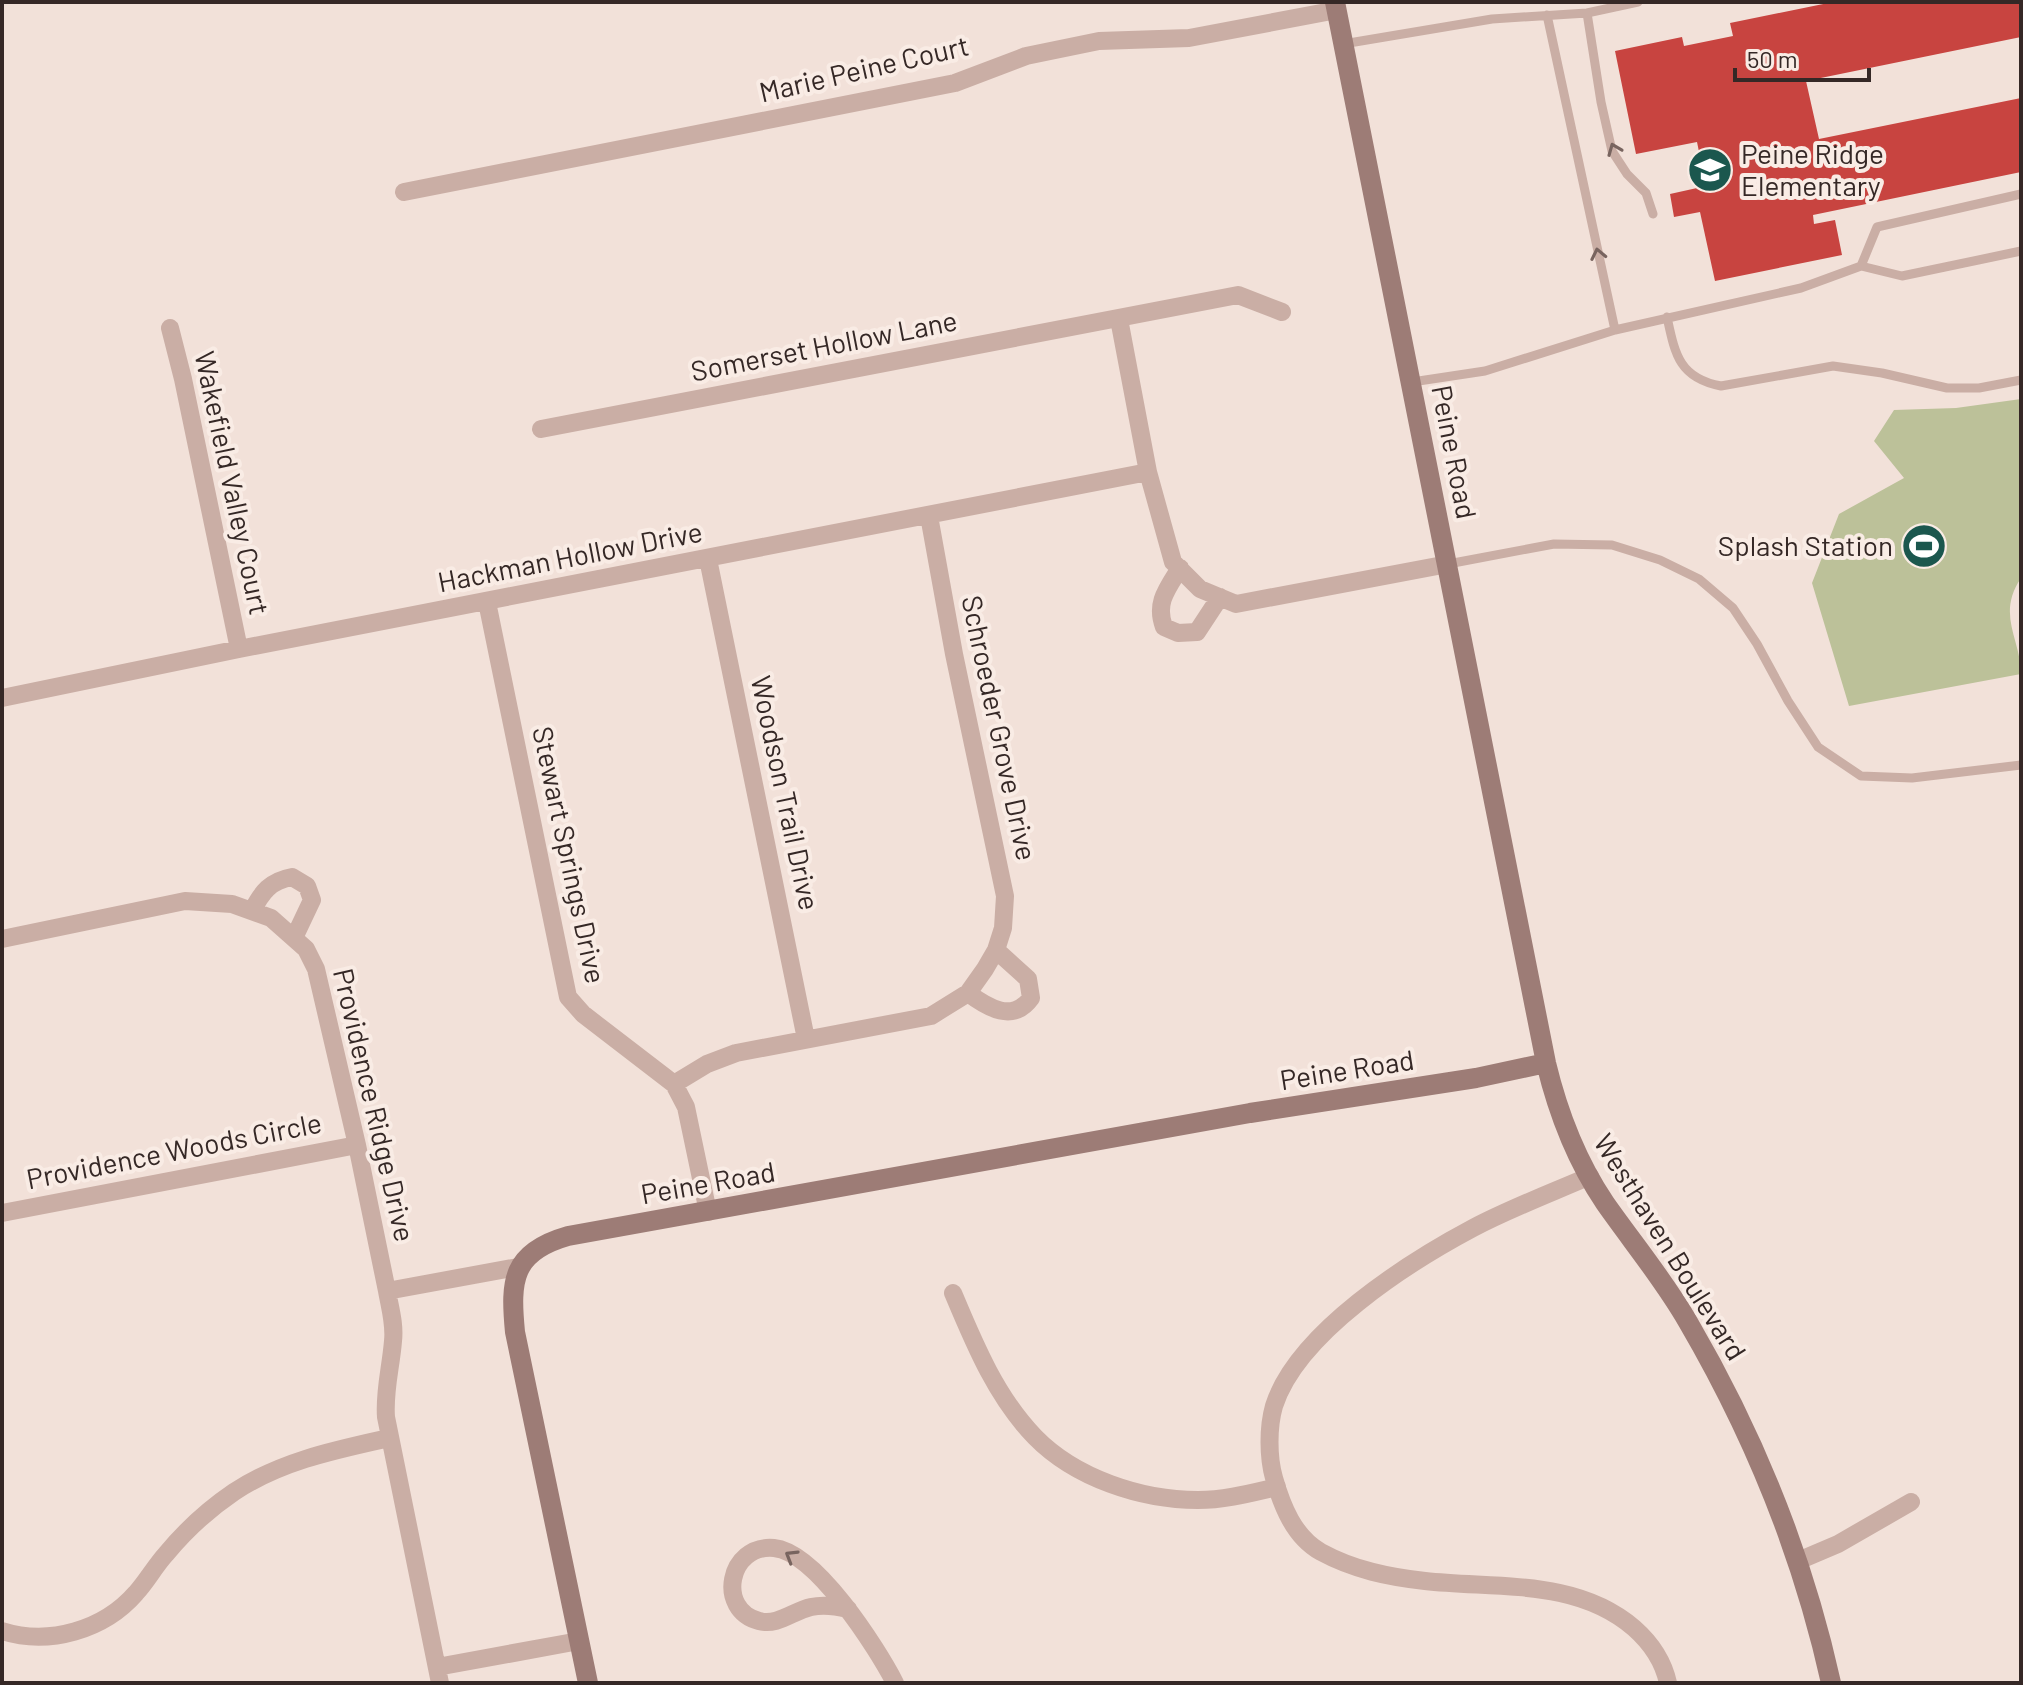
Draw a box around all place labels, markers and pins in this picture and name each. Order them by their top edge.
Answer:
place label: Peine Ridge Elementary [1741,136,1884,202]
school or university icon: Peine Ridge Elementary [1686,146,1734,194]
sports icon: Splash Station [1900,522,1948,570]
place label: Splash Station [1718,528,1893,562]

